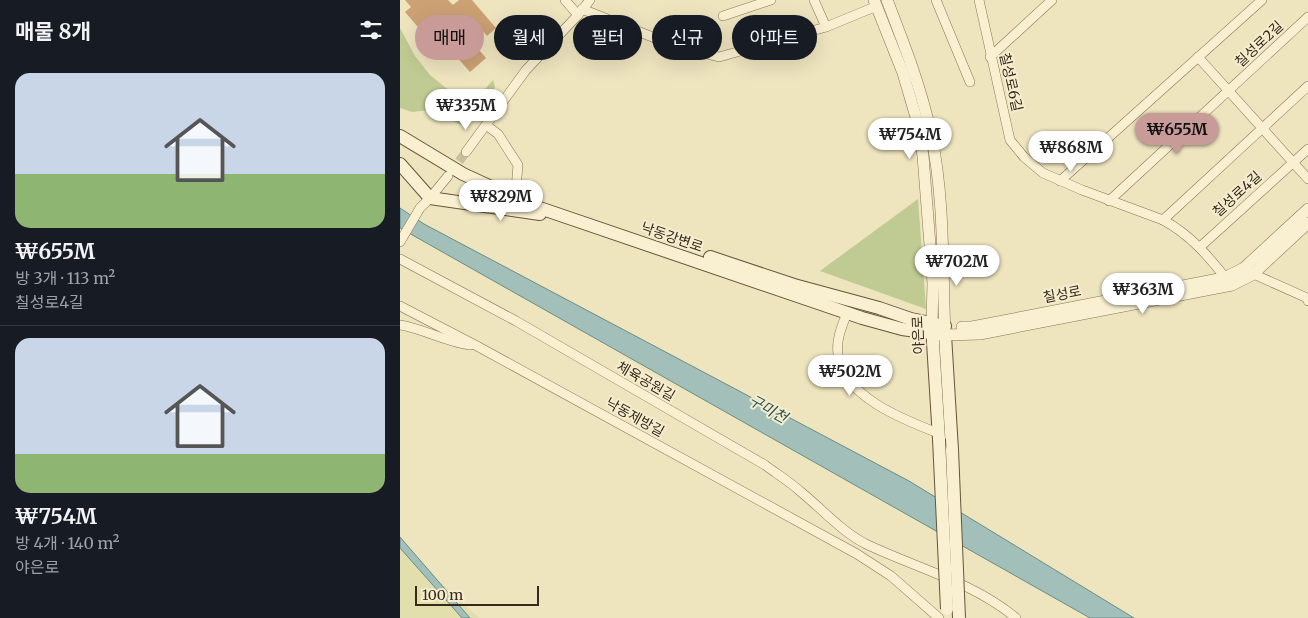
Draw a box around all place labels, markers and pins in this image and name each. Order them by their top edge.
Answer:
pin: ₩335M [431,88,501,131]
pin: ₩655M [1142,112,1212,155]
pin: ₩754M [875,118,945,160]
pin: ₩868M [1036,130,1106,173]
pin: ₩829M [466,180,536,222]
pin: ₩702M [922,244,992,287]
pin: ₩363M [1108,272,1178,315]
pin: ₩502M [815,354,885,397]

